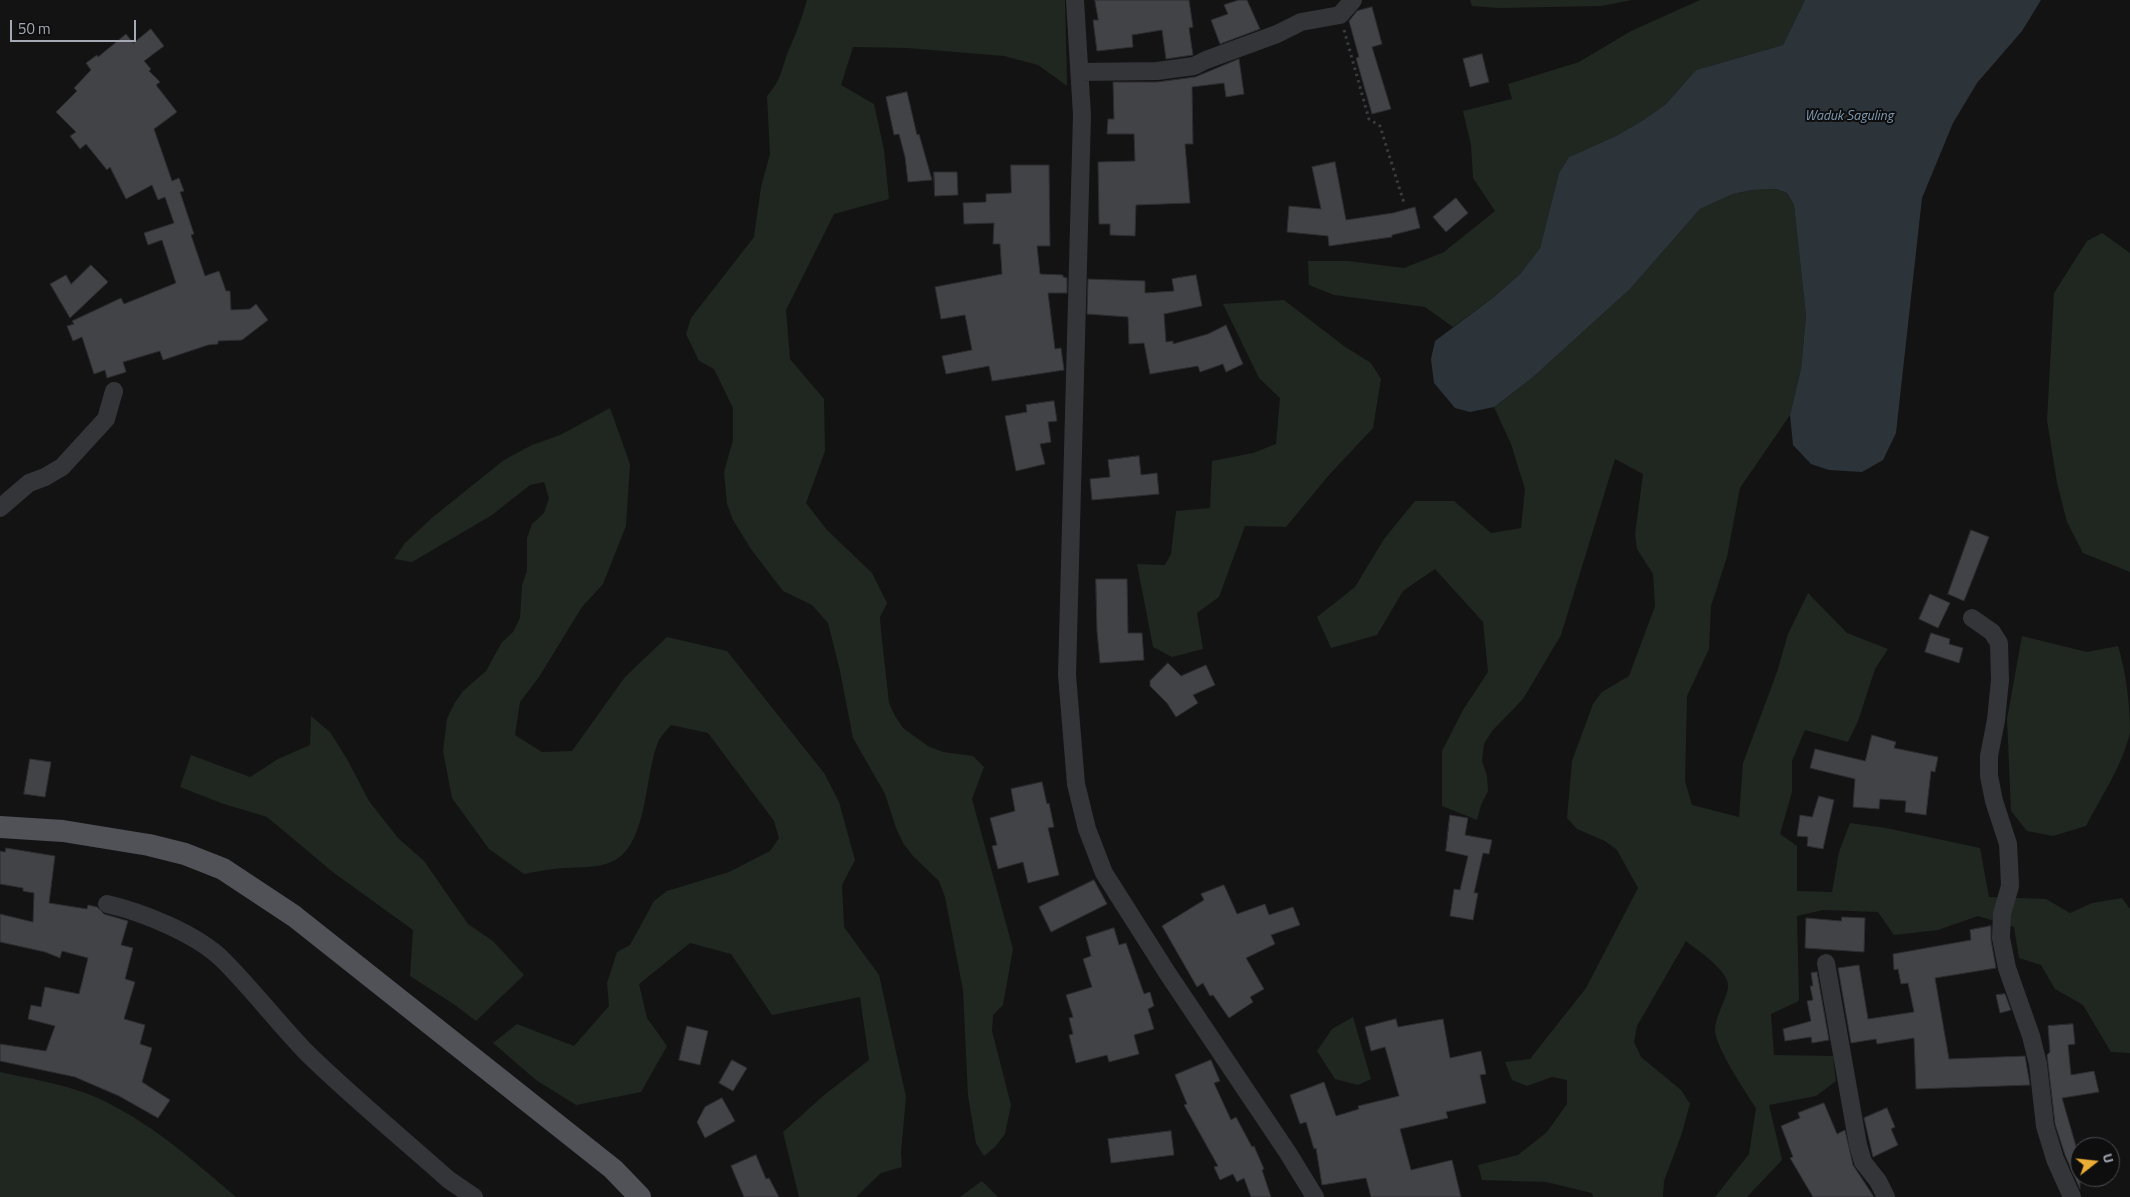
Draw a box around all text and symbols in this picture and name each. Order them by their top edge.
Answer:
scale bar [12,10,139,42]
text: 50 m [18,17,51,40]
water label: Waduk Saguling [1805,109,1893,125]
north arrow [2070,1137,2120,1187]
text: U [2098,1151,2120,1165]

